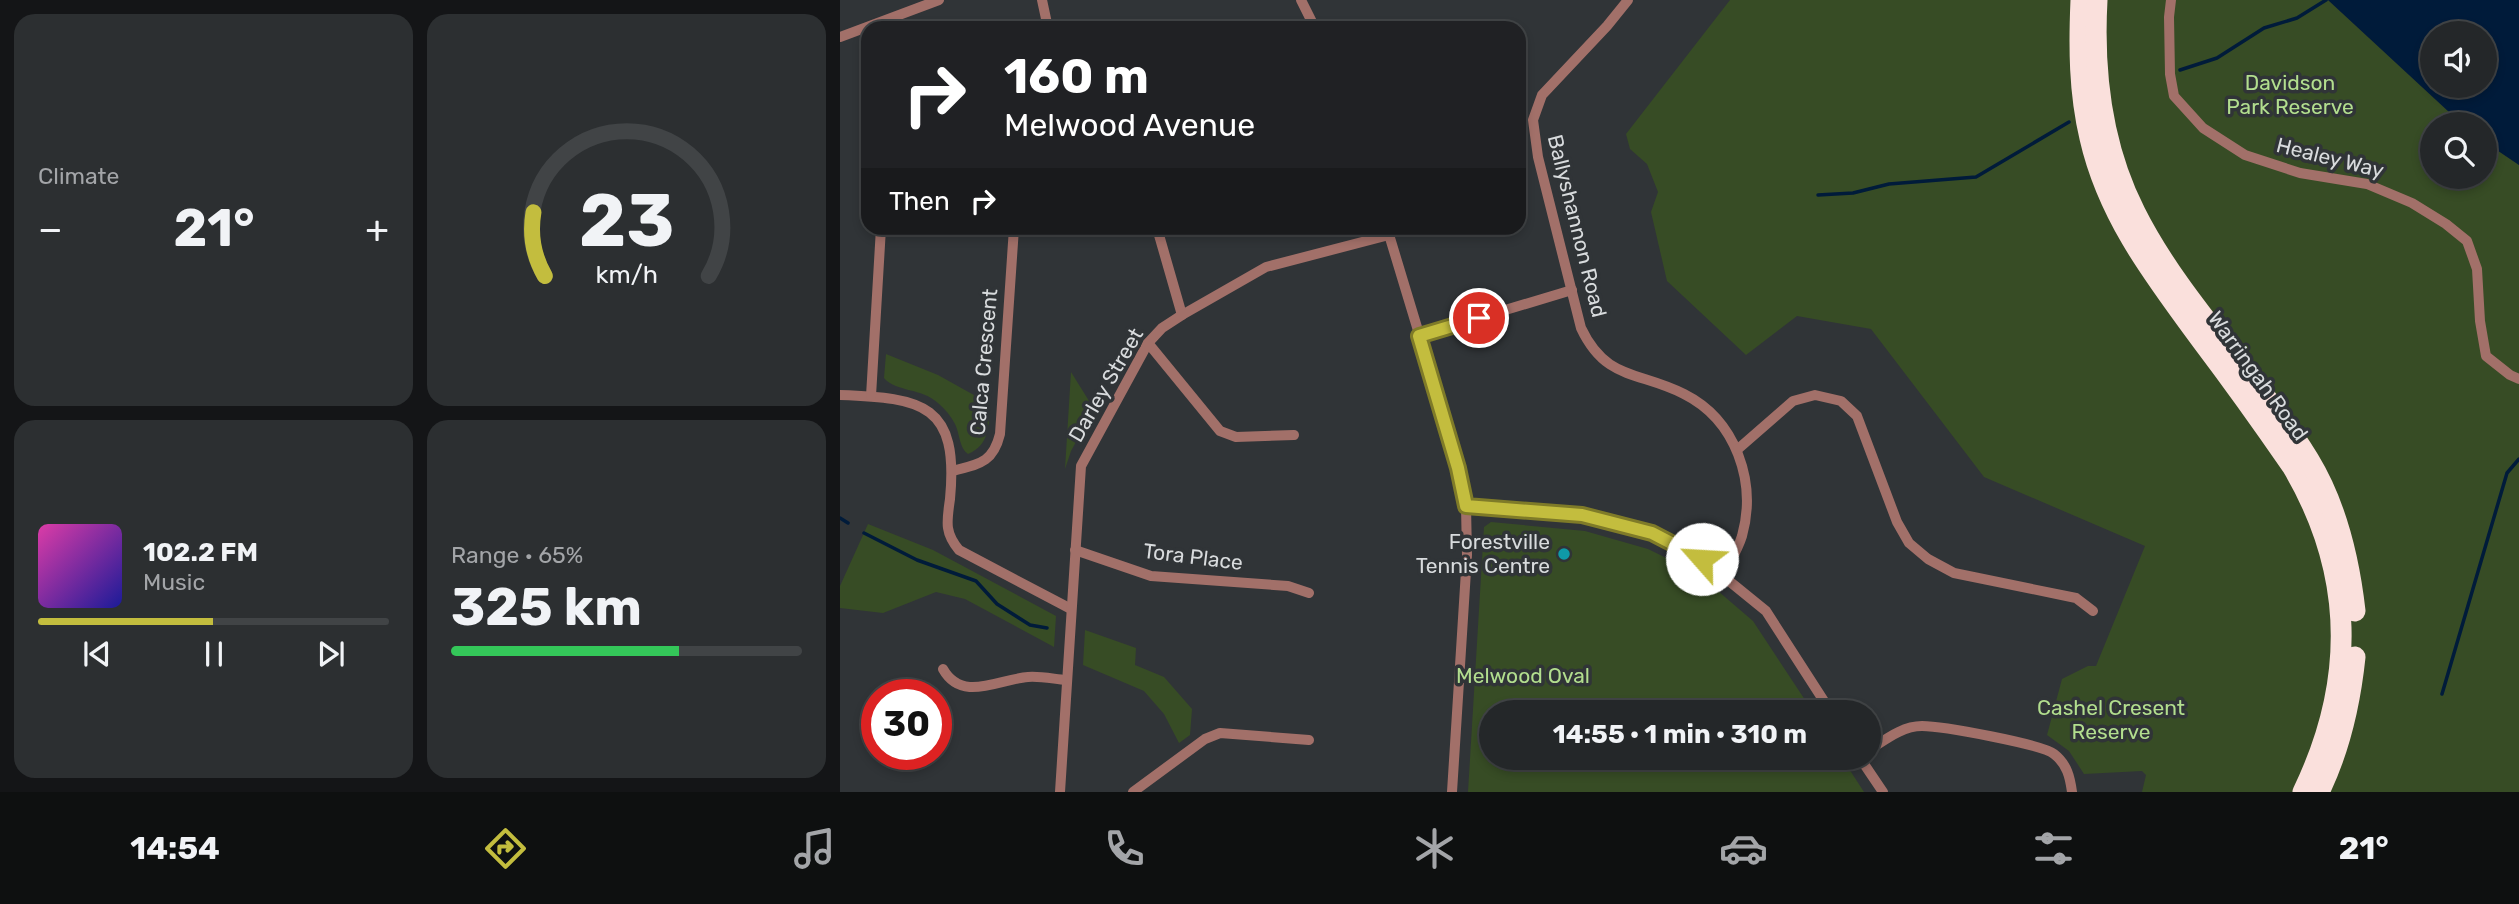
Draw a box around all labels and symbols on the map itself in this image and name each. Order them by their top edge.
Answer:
park label: Davidson Park Reserve [2226,70,2354,119]
street label: Ballyshannon Road [1543,132,1612,320]
street label: Healey Way [2274,132,2387,183]
street label: Calca Crescent [965,287,1002,436]
pin [1449,288,1509,348]
street label: Warringah Road [2203,306,2314,445]
street label: Darley Street [1063,323,1148,446]
position arrow [1665,522,1739,596]
place label: Forestville Tennis Centre [1416,529,1550,578]
street label: Tora Place [1142,538,1244,575]
marker: Forestville Tennis Centre [1556,546,1572,562]
park label: Melwood Oval [1456,663,1590,688]
speed limit sign: 30 [861,679,952,770]
park label: Cashel Cresent Reserve [2037,695,2185,744]

